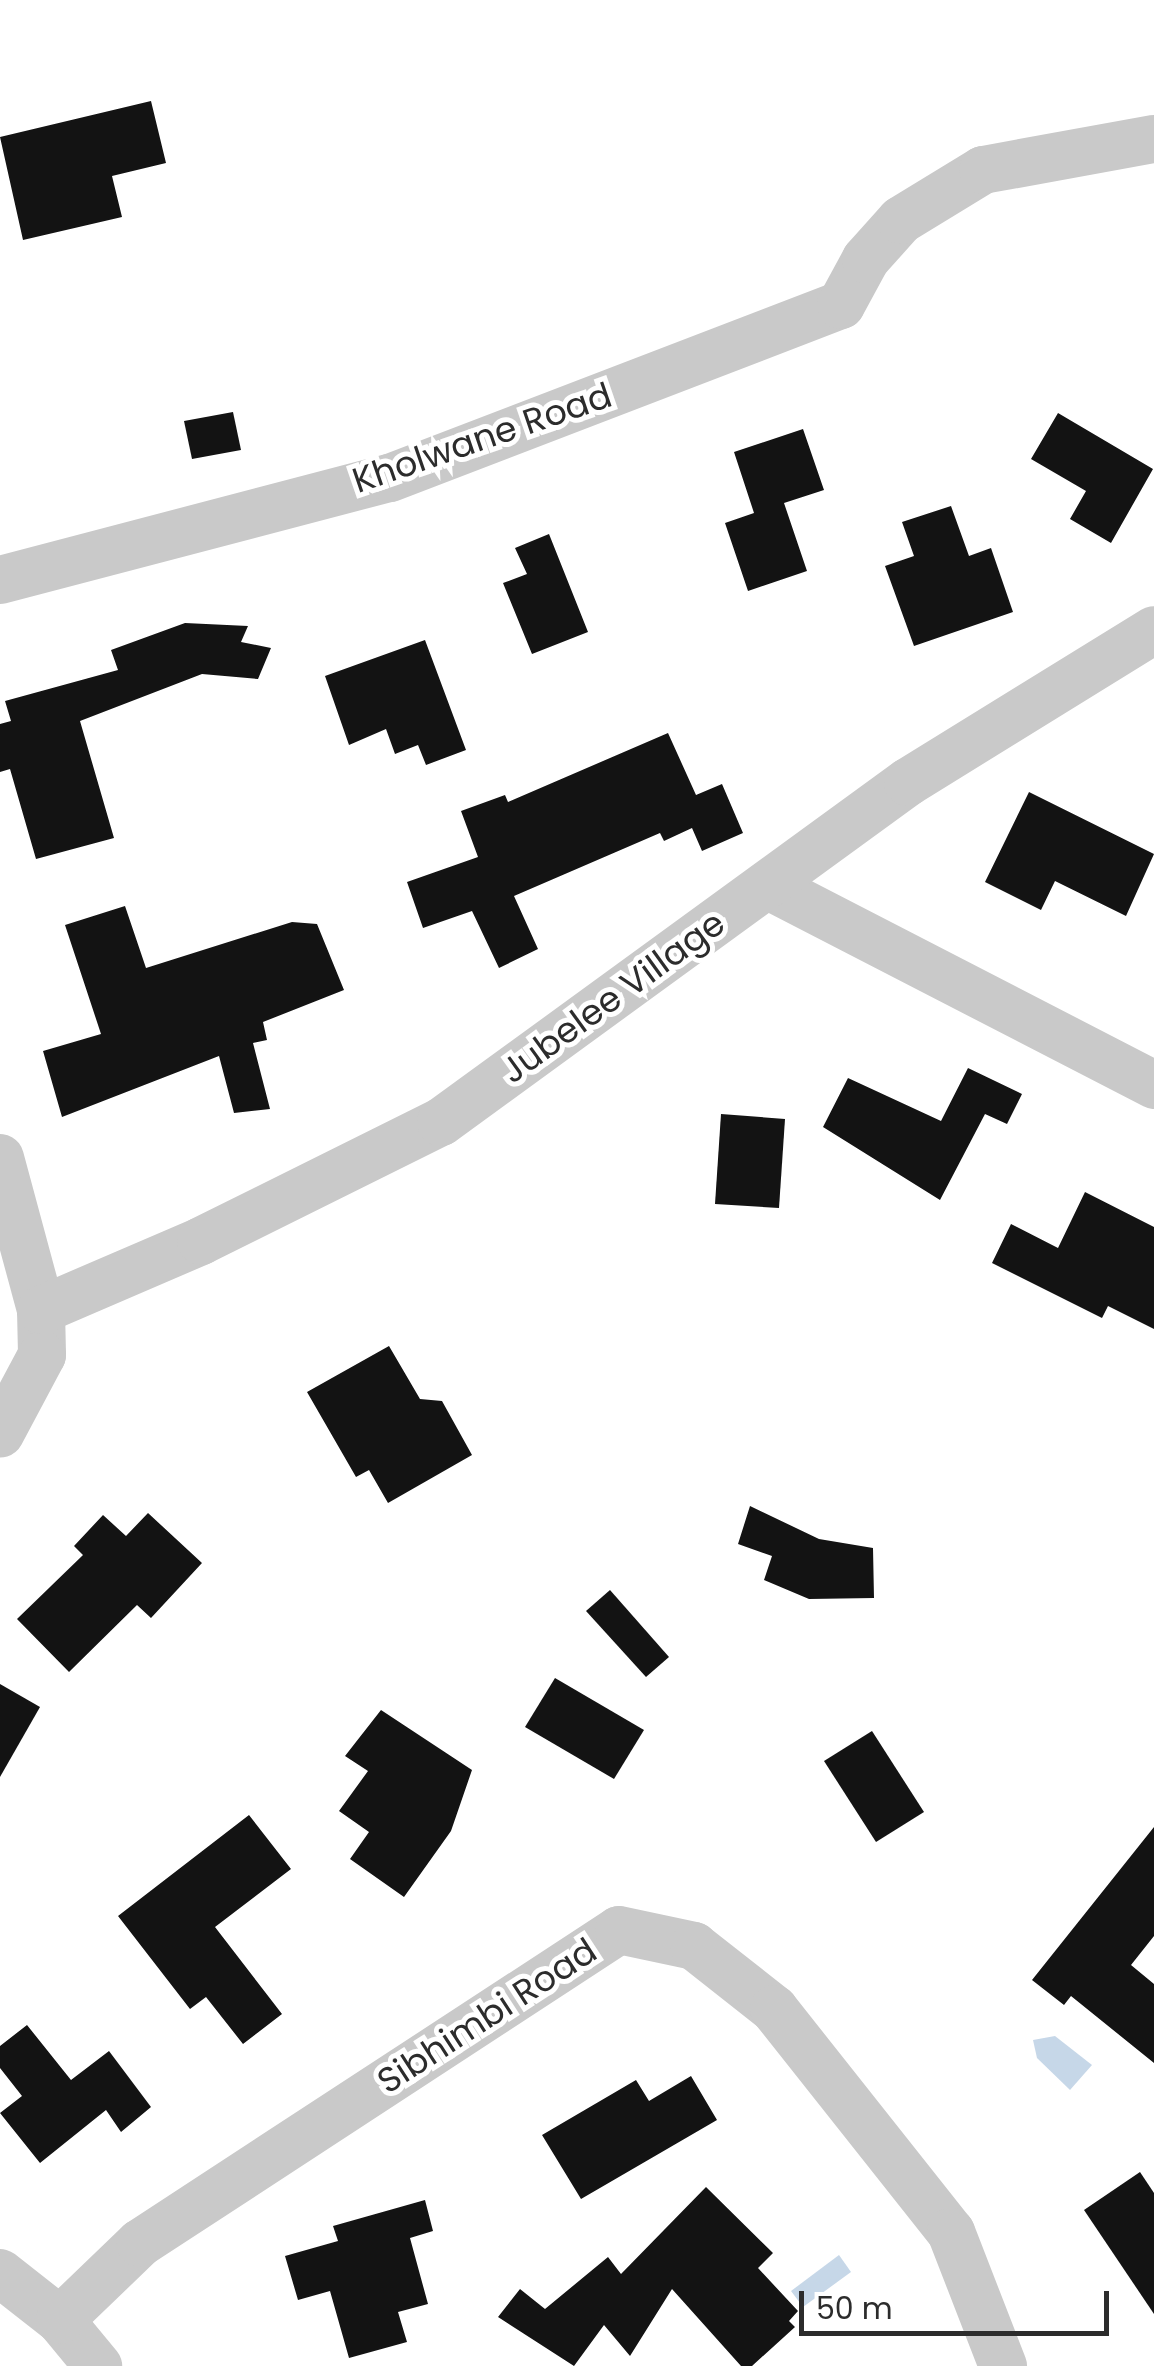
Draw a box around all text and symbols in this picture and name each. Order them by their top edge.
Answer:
street label: Kholwane Road [347,374,617,502]
street label: Jubelee Village [493,902,733,1092]
street label: Sibhimbi Road [370,1930,604,2102]
scale bar [804,2271,1114,2333]
text: 50 m [816,2287,893,2330]

